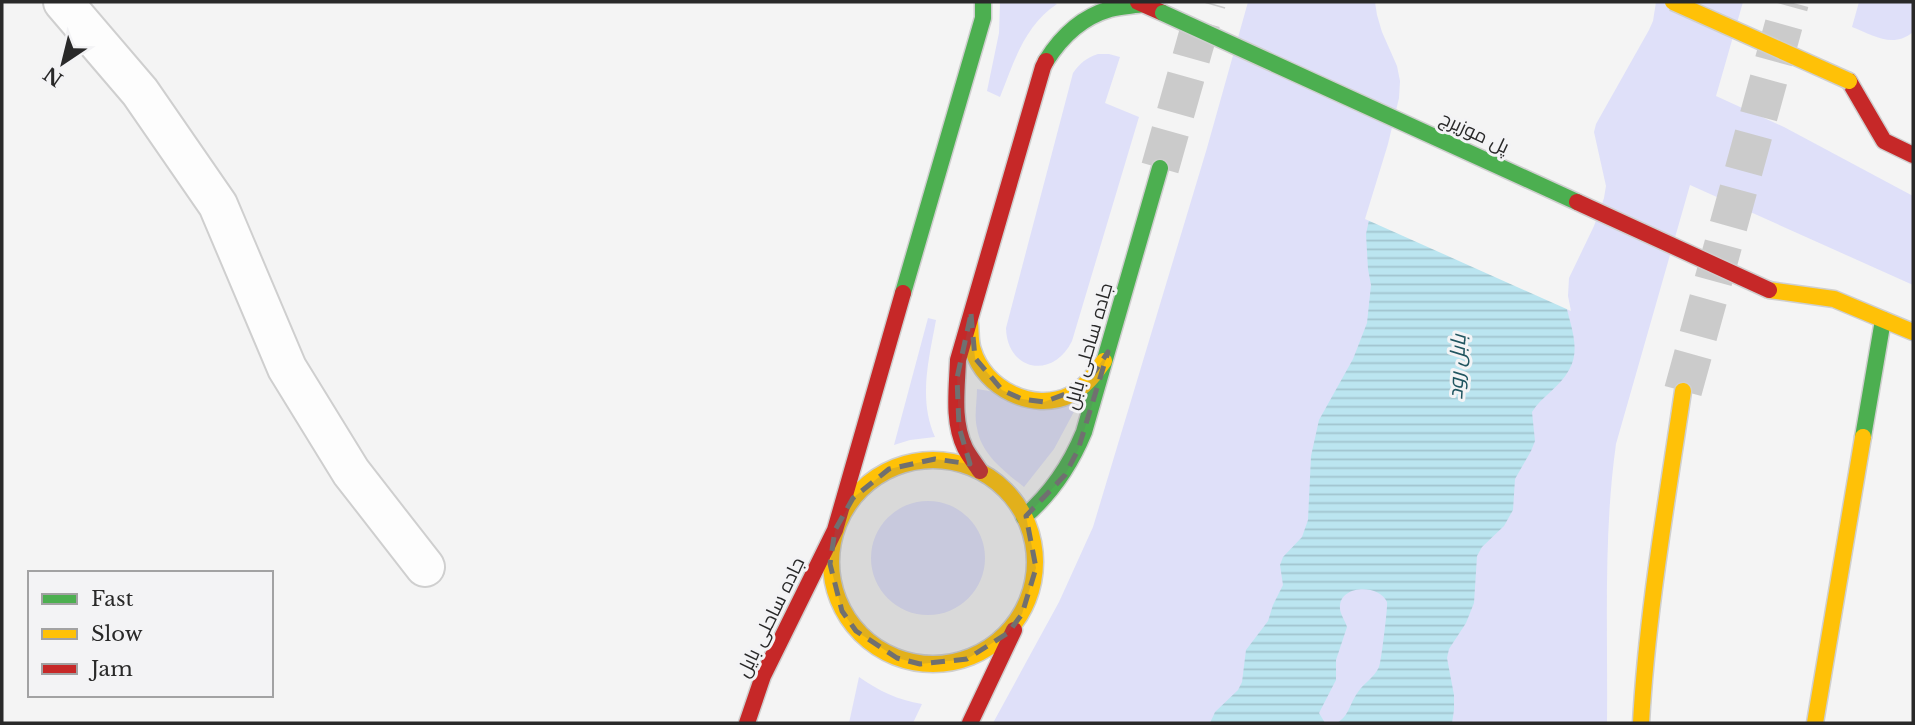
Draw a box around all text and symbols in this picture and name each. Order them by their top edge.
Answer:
north arrow [28,28,98,98]
text: N [40,62,67,91]
street label: پل موزیرج [1436,106,1513,160]
street label: جاده ساحلی بابل [1059,280,1118,412]
water label: بابل رود [1442,332,1472,400]
street label: جاده ساحلی بایل [731,553,809,681]
legend [28,571,273,697]
text: Fast [91,586,133,612]
text: Slow [91,621,143,647]
text: Jam [88,656,133,682]

